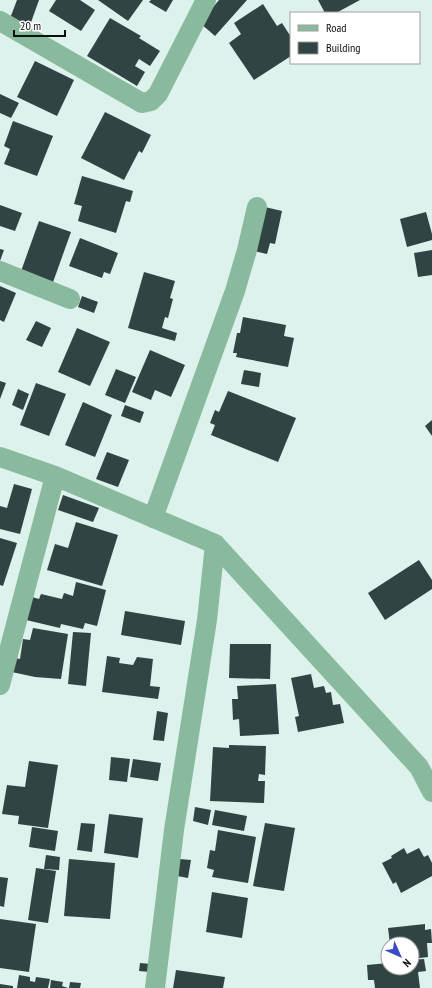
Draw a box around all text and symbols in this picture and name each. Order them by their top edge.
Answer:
scale bar [14,12,65,38]
legend [290,12,420,64]
text: 20 m [20,18,41,33]
text: Road [326,20,346,35]
text: Building [326,40,361,55]
north arrow [380,936,420,976]
text: N [400,956,414,970]

